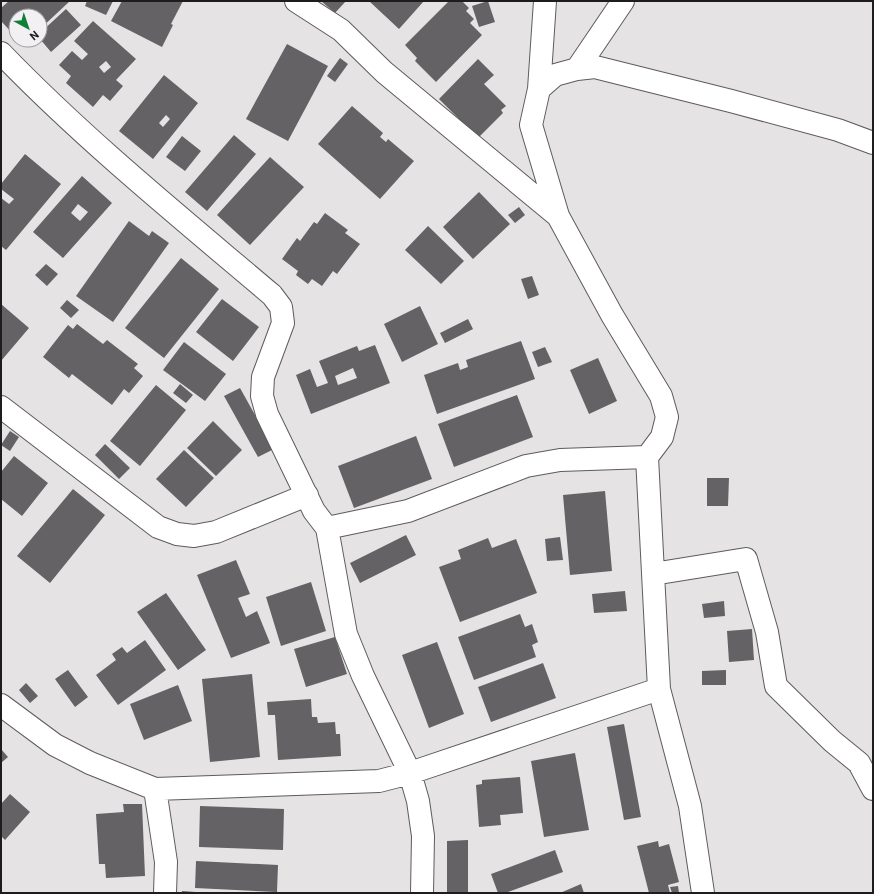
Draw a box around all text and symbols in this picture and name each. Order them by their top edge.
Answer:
north arrow [8,8,48,48]
text: N [27,28,41,43]

